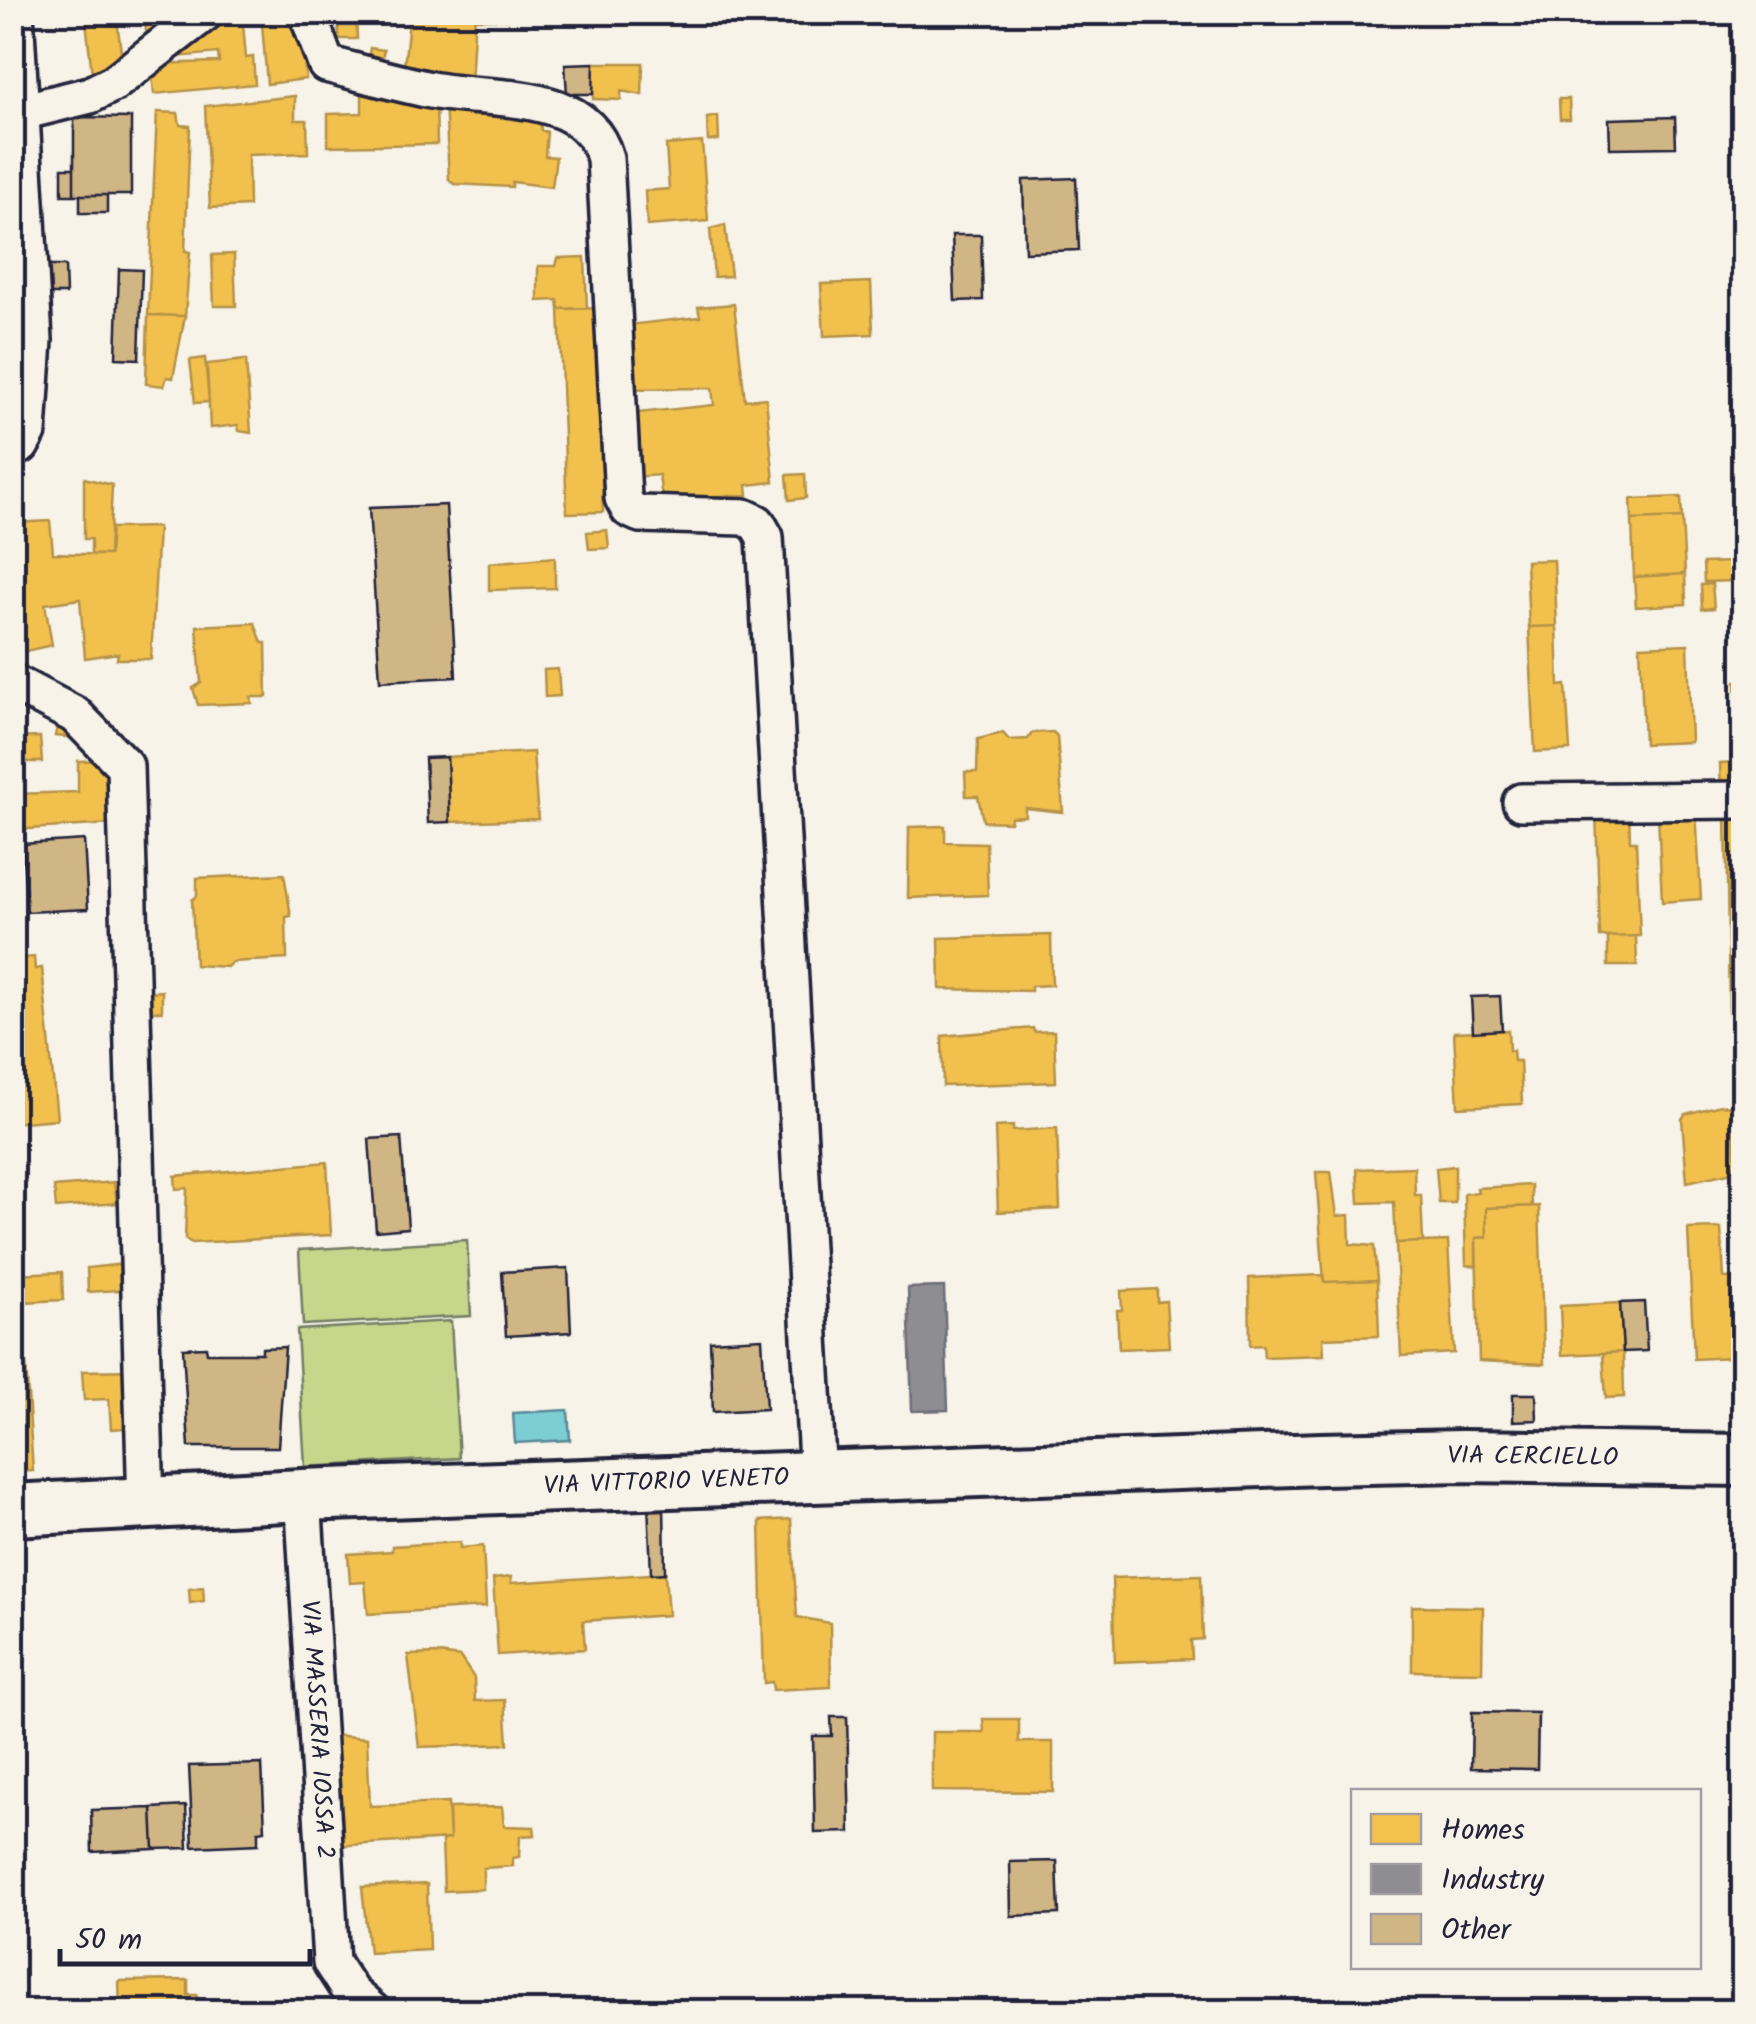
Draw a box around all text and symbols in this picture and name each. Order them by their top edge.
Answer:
street label: VIA CERCIELLO [1447,1436,1619,1478]
street label: VIA VITTORIO VENETO [543,1458,790,1506]
street label: VIA MASSERIA IOSSA 2 [289,1599,345,1860]
legend [1351,1789,1701,1969]
text: Homes [1441,1807,1525,1855]
text: Industry [1441,1857,1545,1905]
scale bar [60,1904,310,1966]
text: Other [1441,1907,1513,1955]
text: 50 m [75,1917,142,1965]

